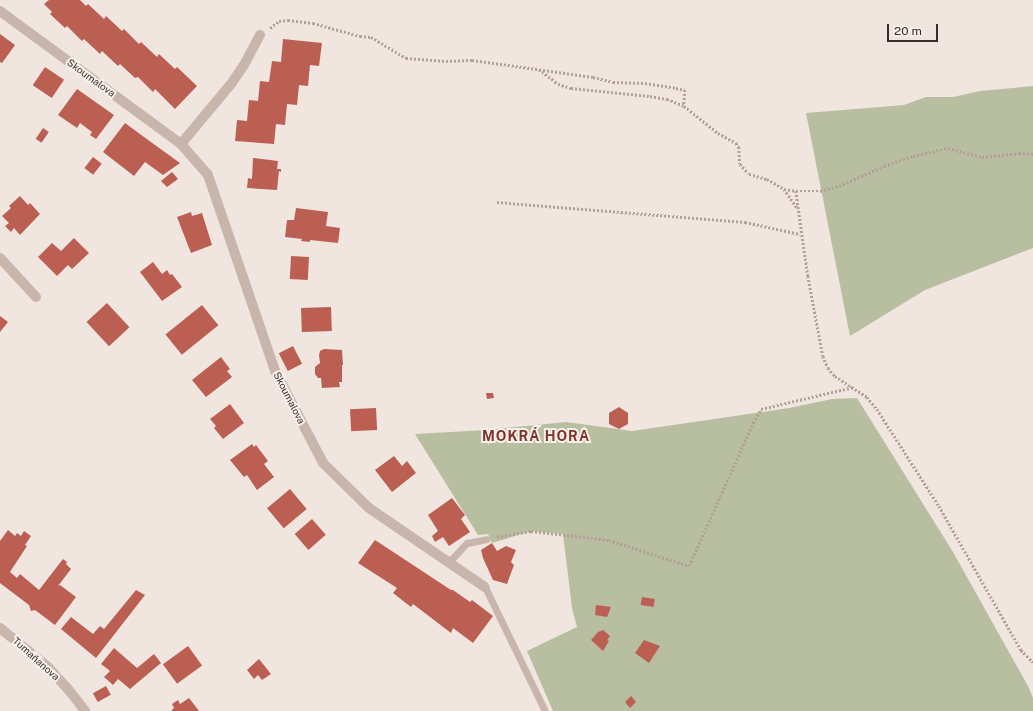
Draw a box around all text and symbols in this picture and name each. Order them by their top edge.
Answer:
scale bar [889,16,940,42]
text: 20 m [894,24,922,38]
street label: Skoumalova [65,57,117,99]
street label: Skoumalova [271,370,307,426]
district label: MOKRÁ HORA [482,428,590,444]
street label: Tumaňanova [10,635,62,683]

